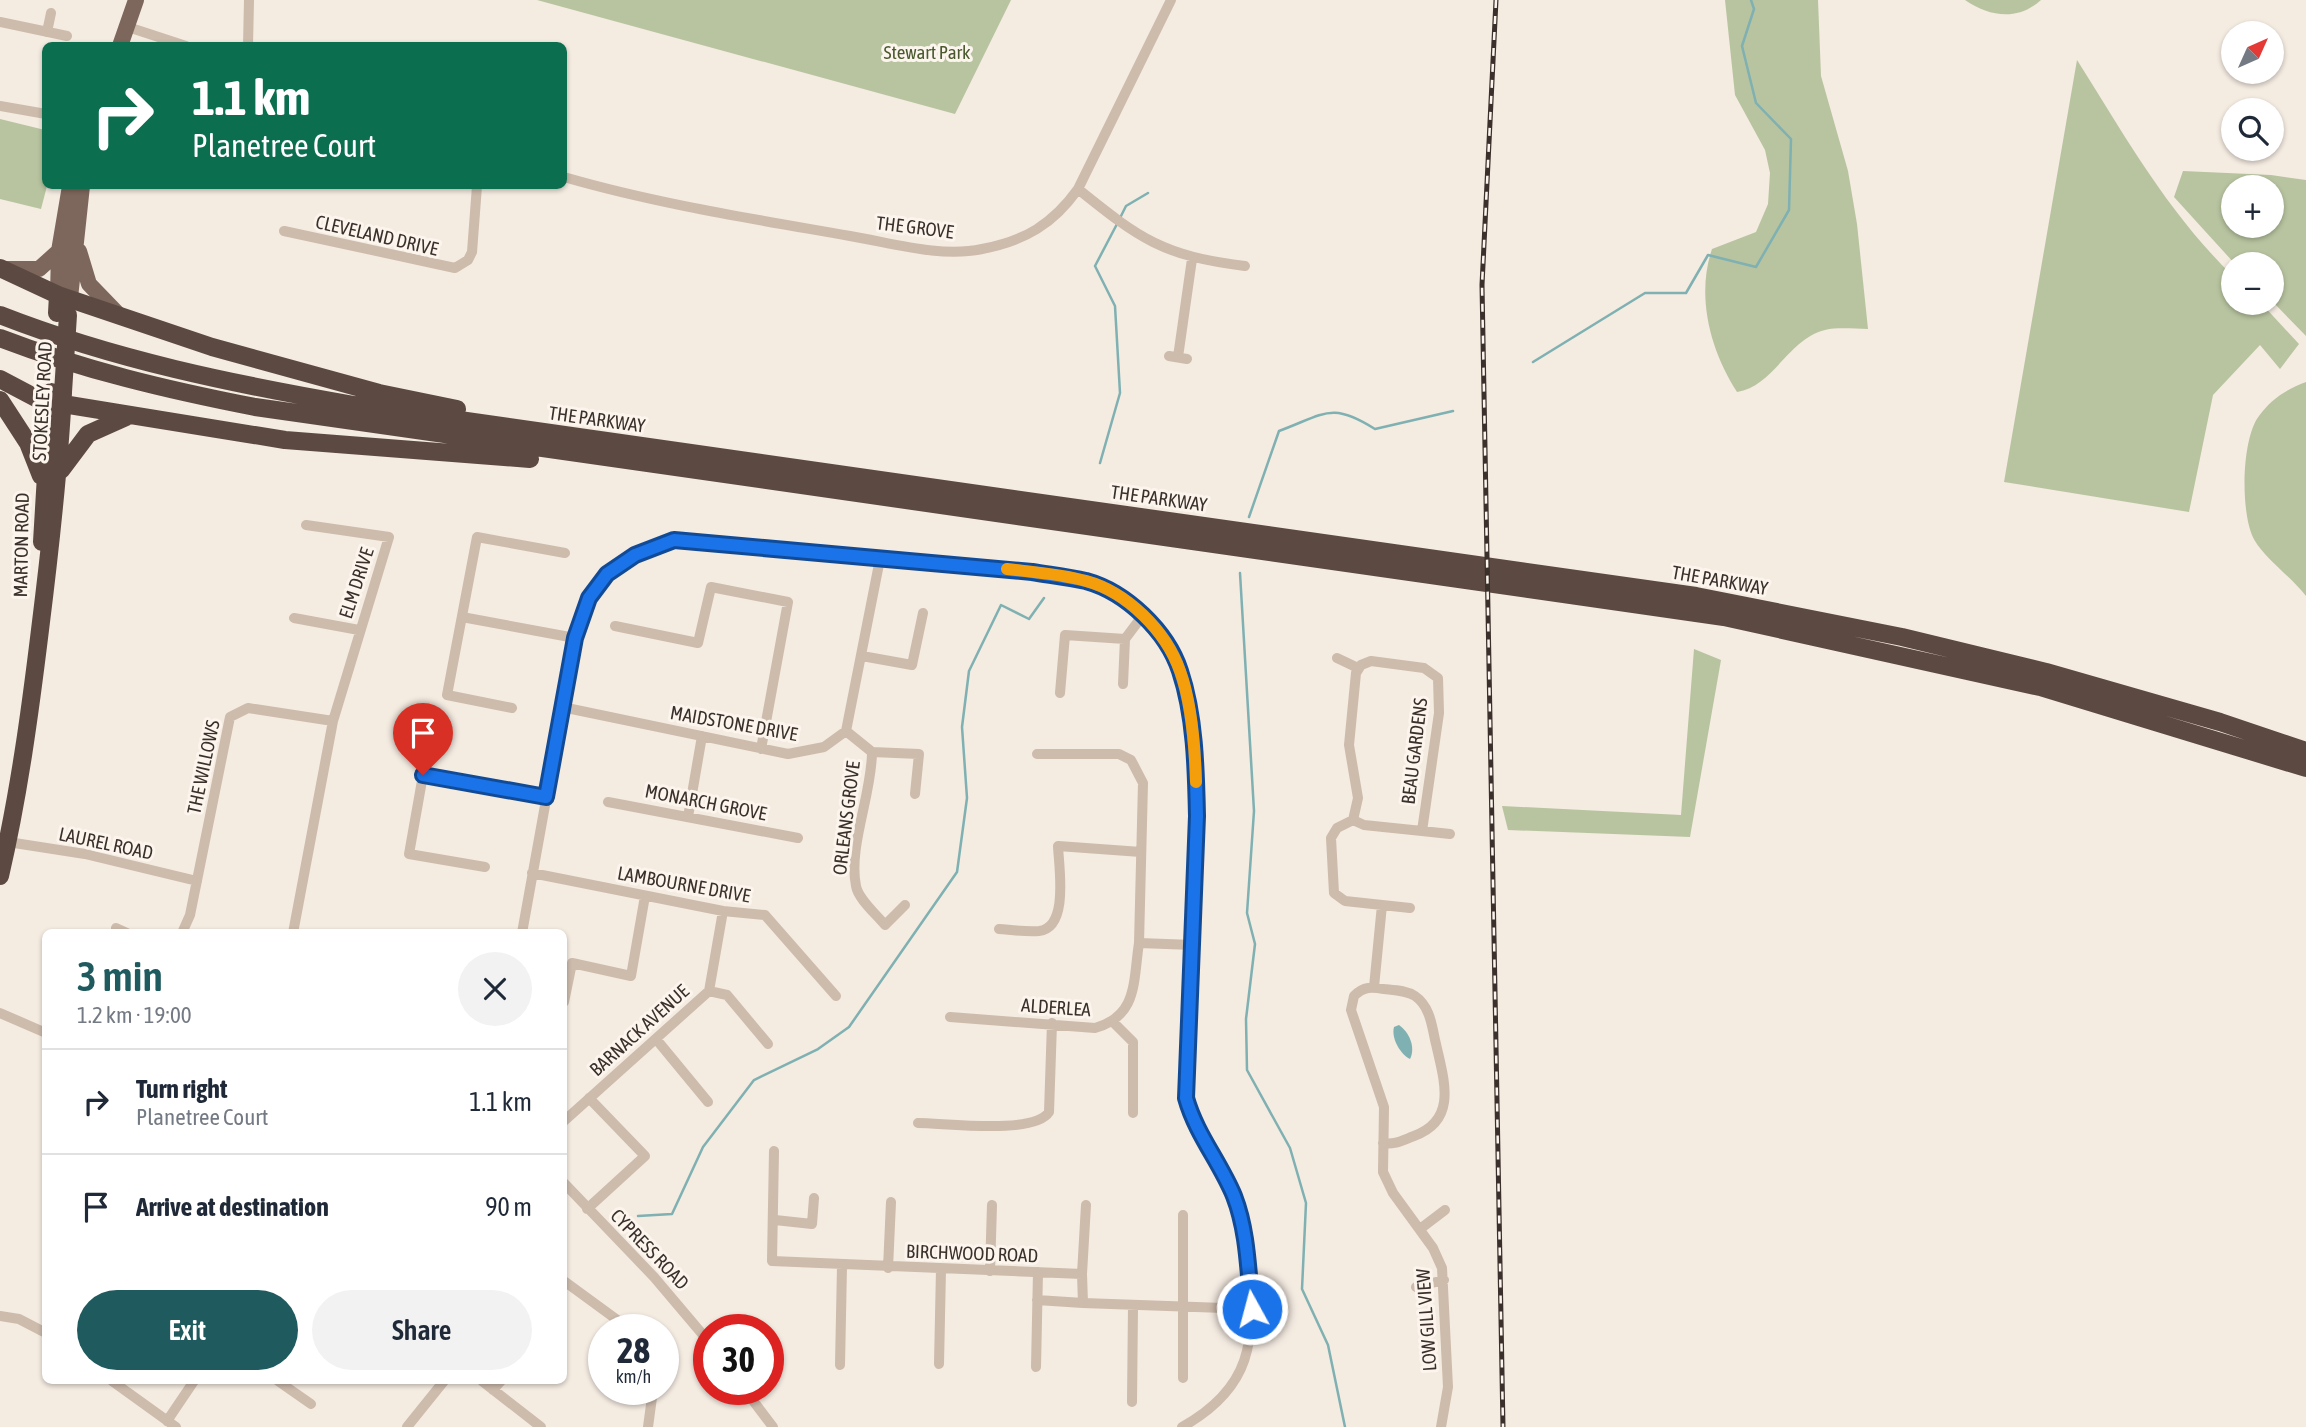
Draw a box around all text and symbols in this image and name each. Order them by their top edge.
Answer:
north arrow [2221,21,2284,84]
map controls [2221,21,2284,315]
park label: Stewart Park [884,41,971,63]
text: 1.1 km [192,69,310,125]
icon: right [77,70,168,161]
button: search [2221,98,2284,161]
text: Planetree Court [192,127,376,164]
button: + [2221,175,2284,238]
street label: CLEVELAND DRIVE [314,210,440,260]
street label: THE GROVE [875,211,955,243]
button: − [2221,252,2284,315]
street label: STOKESLEY ROAD [28,341,56,461]
street label: THE PARKWAY [547,401,647,437]
street label: THE PARKWAY [1109,480,1209,516]
street label: MARTON ROAD [9,492,33,598]
street label: ELM DRIVE [334,545,378,621]
street label: THE PARKWAY [1670,561,1770,599]
street label: BEAU GARDENS [1397,697,1431,805]
street label: MAIDSTONE DRIVE [669,701,799,745]
pin [393,703,453,775]
icon: arrive [404,714,442,752]
street label: THE WILLOWS [182,718,224,816]
street label: ORLEANS GROVE [828,760,864,876]
street label: MONARCH GROVE [643,779,769,825]
street label: LAUREL ROAD [57,822,155,864]
street label: LAMBOURNE DRIVE [616,861,752,907]
text: 3 min [77,952,163,1000]
button: close [458,952,532,1026]
street label: BARNACK AVENUE [585,980,693,1080]
street label: ALDERLEA [1020,994,1092,1020]
text: 1.2 km · 19:00 [77,1002,192,1028]
text: Turn right [136,1074,227,1104]
icon: right [77,1083,115,1121]
text: 1.1 km [469,1087,532,1117]
text: Planetree Court [136,1104,268,1130]
icon: arrive [77,1188,115,1226]
text: Arrive at destination [136,1192,329,1222]
text: 90 m [485,1192,532,1222]
street label: CYPRESS ROAD [606,1204,694,1294]
street label: BIRCHWOOD ROAD [906,1240,1038,1266]
street label: LOW GILL VIEW [1411,1268,1441,1372]
position arrow [1215,1272,1289,1346]
button: Exit [77,1290,298,1370]
button: Share [312,1290,532,1370]
speed limit sign: 30 [693,1314,784,1405]
text: 28 [617,1330,650,1370]
text: km/h [616,1366,651,1387]

